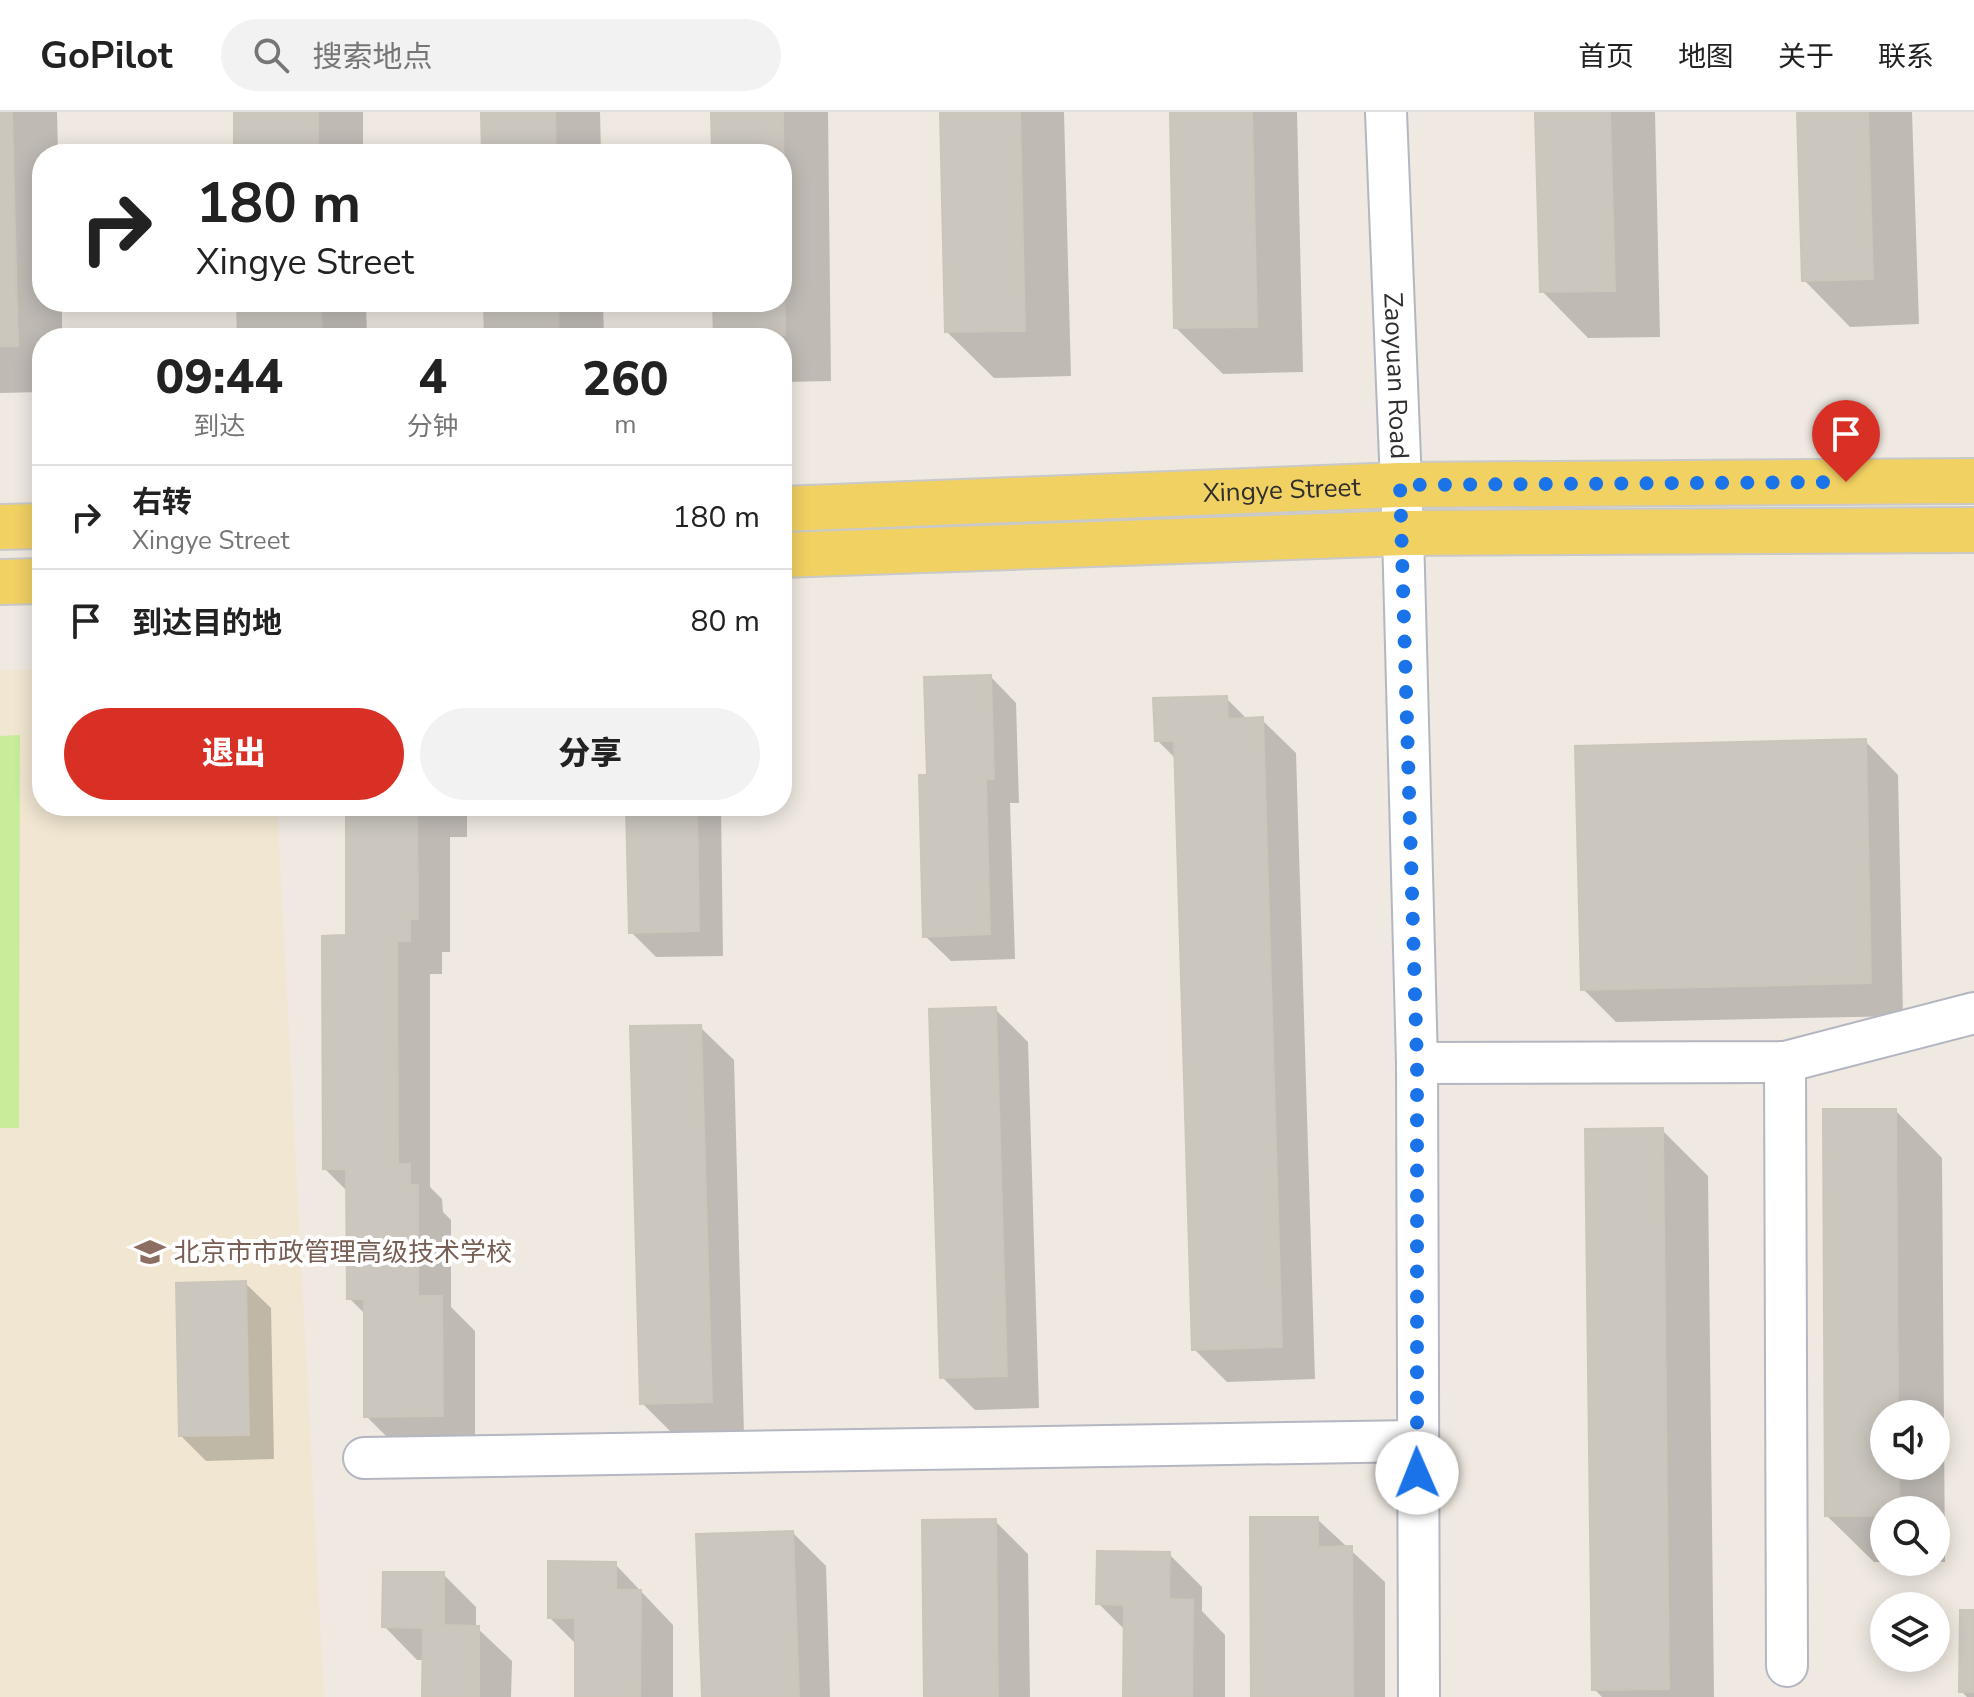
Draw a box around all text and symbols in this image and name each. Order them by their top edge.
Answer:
search box [221,19,781,91]
text: GoPilot [40,30,173,81]
icon: search [249,33,293,77]
text: 搜索地点 [313,37,433,78]
text: 首页 [1578,38,1634,76]
text: 地图 [1678,38,1734,76]
text: 关于 [1778,38,1834,76]
text: 联系 [1878,38,1934,76]
text: 180 m [196,165,361,242]
icon: right [64,176,168,280]
text: Xingye Street [196,238,414,287]
street label: Zaoyuan Road [1375,292,1417,460]
text: 09:44 [155,344,283,410]
text: 4 [418,344,447,410]
text: 260 [582,346,669,412]
pin [1812,400,1880,482]
text: m [614,407,636,442]
text: 到达 [193,409,245,444]
text: 分钟 [407,409,459,444]
icon: arrive [1824,412,1868,456]
street label: Xingye Street [1202,470,1362,511]
text: 右转 [132,482,192,523]
icon: right [64,495,108,539]
text: 180 m [673,497,760,538]
text: Xingye Street [132,523,290,558]
icon: arrive [64,599,108,643]
text: 80 m [691,601,760,642]
text: 到达目的地 [132,603,282,644]
button: 退出 [64,708,404,800]
button: 分享 [420,708,760,800]
school or university icon: 北京市市政管理高级技术学校 [133,1235,167,1269]
place label: 北京市市政管理高级技术学校 [174,1235,512,1270]
map controls [1870,1400,1950,1672]
button: sound [1870,1400,1950,1480]
position arrow [1375,1431,1459,1515]
button: search [1870,1496,1950,1576]
button: layers [1870,1592,1950,1672]

